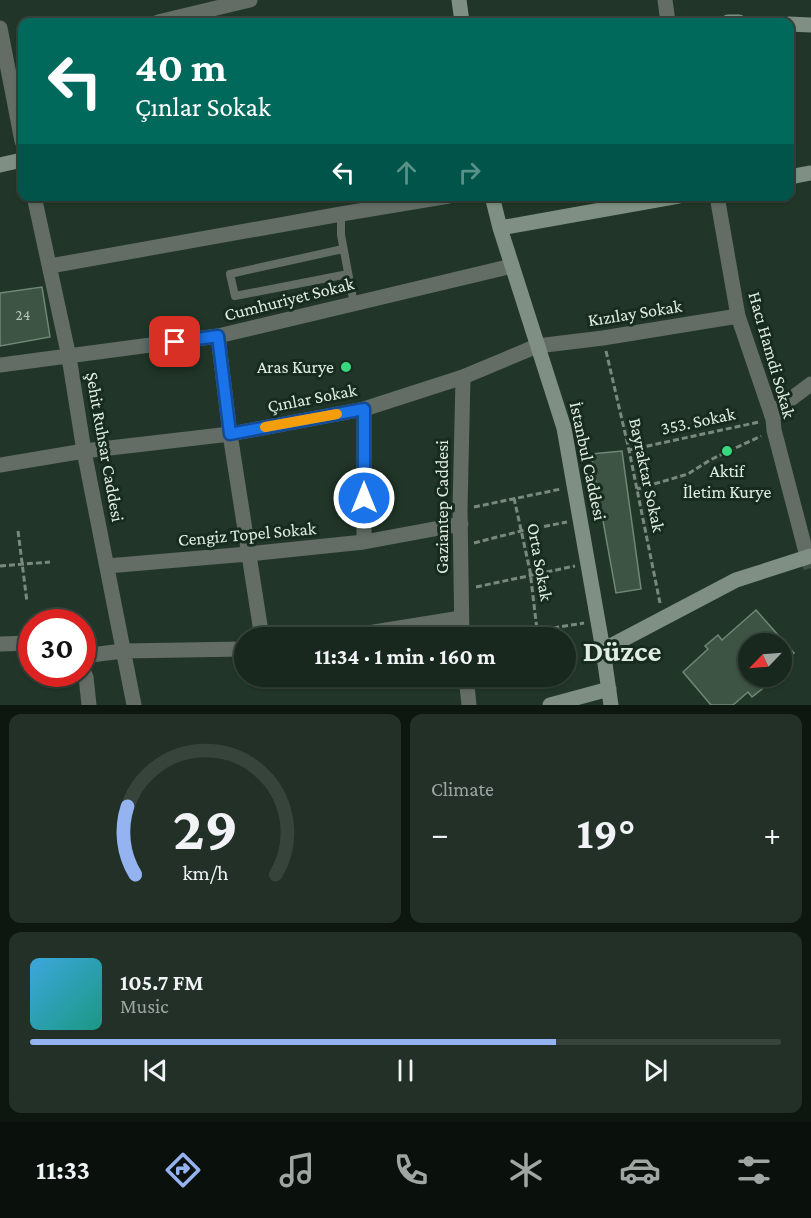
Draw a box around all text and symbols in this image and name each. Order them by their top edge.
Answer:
icon: left [36,42,114,120]
text: 40 m [135,43,227,90]
text: Çınlar Sokak [135,92,271,122]
icon: left [327,156,360,189]
icon: ahead [390,156,423,189]
icon: right [453,156,486,189]
street label: Cumhuriyet Sokak [222,273,356,325]
street label: Hacı Hamdi Sokak [744,289,800,421]
street label: Kızılay Sokak [587,296,684,330]
house number: 24 [16,307,30,323]
pin [149,316,200,367]
icon: arrive [158,325,191,358]
place label: Aras Kurye [257,357,334,377]
marker: Aras Kurye [339,360,353,374]
street label: Şehit Ruhsar Caddesi [82,371,128,524]
street label: Çınlar Sokak [266,379,359,416]
street label: İstanbul Caddesi [566,400,610,522]
street label: 353. Sokak [659,403,737,439]
street label: Bayraktar Sokak [625,416,669,534]
street label: Gaziantep Caddesi [432,440,452,574]
marker: Aktif İletim Kurye [720,444,734,458]
place label: Aktif İletim Kurye [683,461,771,502]
position arrow [332,466,396,530]
street label: Cengiz Topel Sokak [177,518,317,550]
street label: Orta Sokak [523,521,557,603]
speed limit sign: 30 [18,609,96,687]
north arrow [738,633,792,687]
map controls [738,633,792,687]
district label: Düzce [583,634,661,667]
text: 11:34 · 1 min · 160 m [314,644,496,669]
text: Climate [431,778,494,800]
text: 29 [172,793,238,862]
text: 19° [577,808,635,858]
text: − [431,815,448,852]
text: + [764,815,781,852]
text: km/h [182,862,229,886]
text: 105.7 FM [120,970,203,995]
text: Music [120,995,169,1017]
icon: previous [139,1054,172,1087]
icon: pause [389,1054,422,1087]
icon: next [639,1054,672,1087]
icon: directions [162,1149,204,1191]
icon: music [276,1149,318,1191]
icon: phone [390,1149,432,1191]
icon: climate [505,1149,547,1191]
icon: car [619,1149,661,1191]
icon: filters [733,1149,775,1191]
text: 11:33 [36,1155,90,1185]

